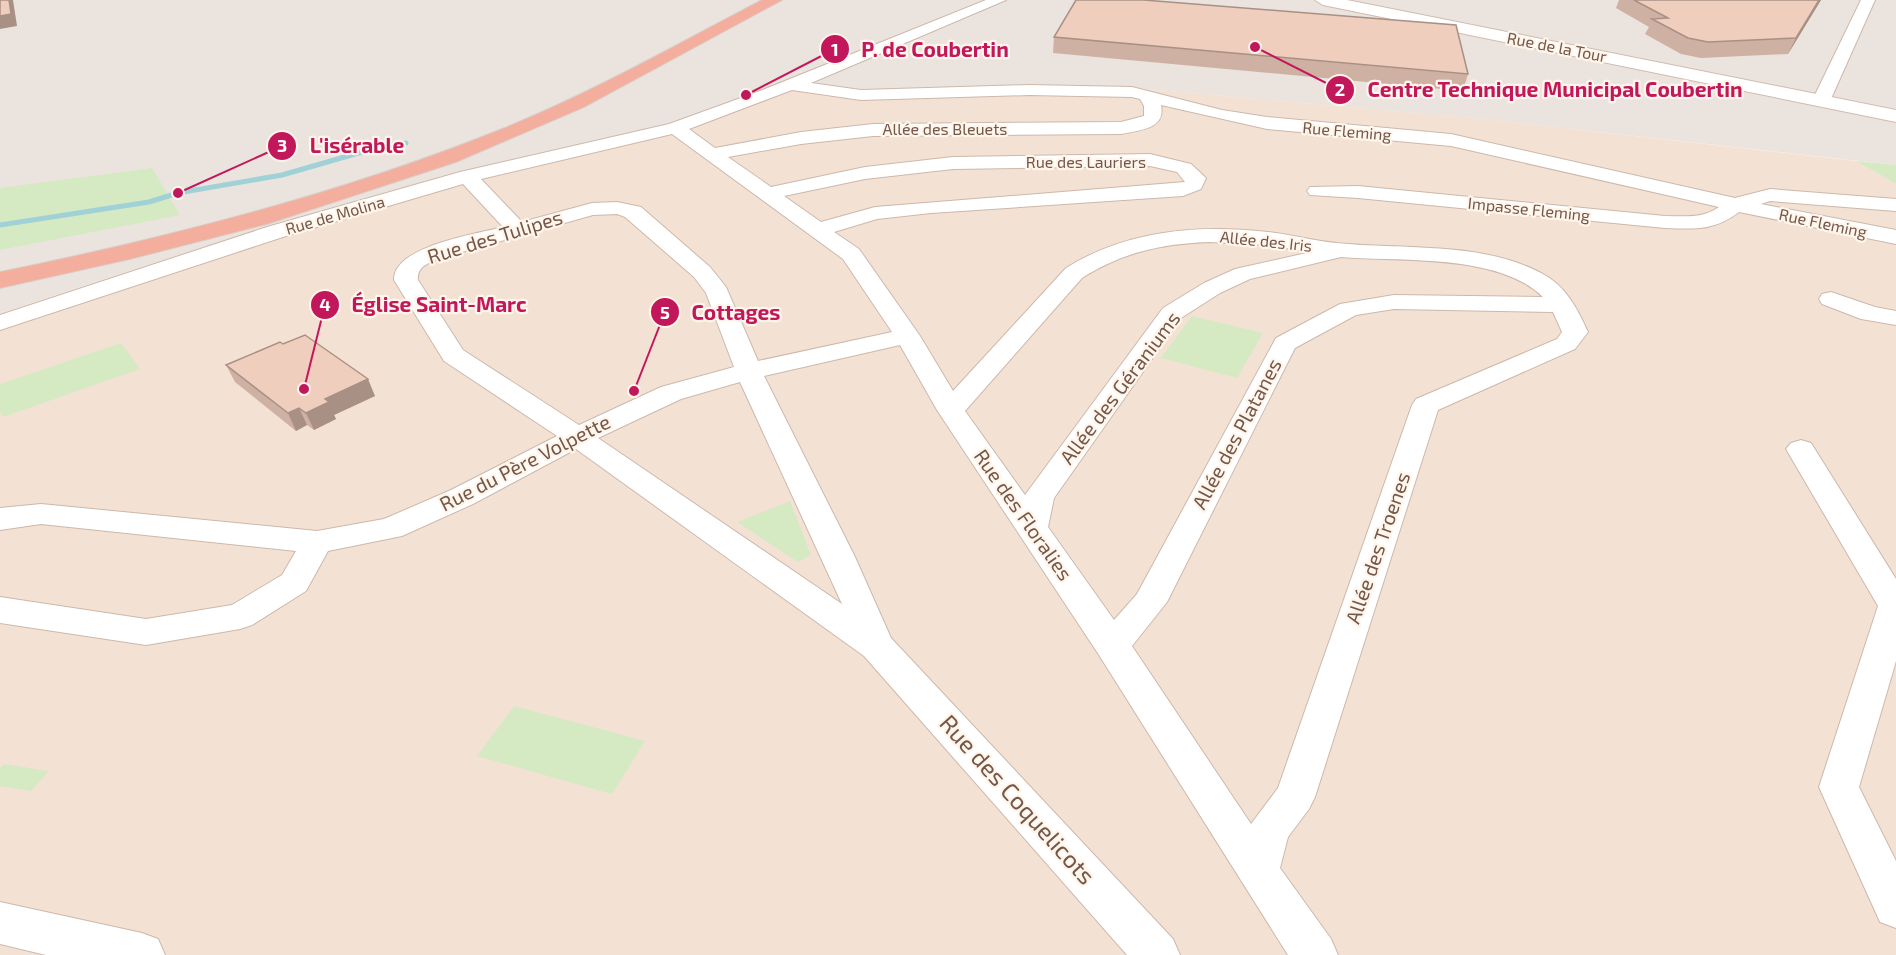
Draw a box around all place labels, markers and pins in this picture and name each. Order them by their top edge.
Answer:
callout: P. de Coubertin [820,30,1021,69]
callout: Centre Technique Municipal Coubertin [1325,70,1755,109]
callout: L'isérable [267,126,416,165]
callout: Église Saint-Marc [310,285,539,324]
callout: Cottages [650,293,793,332]

